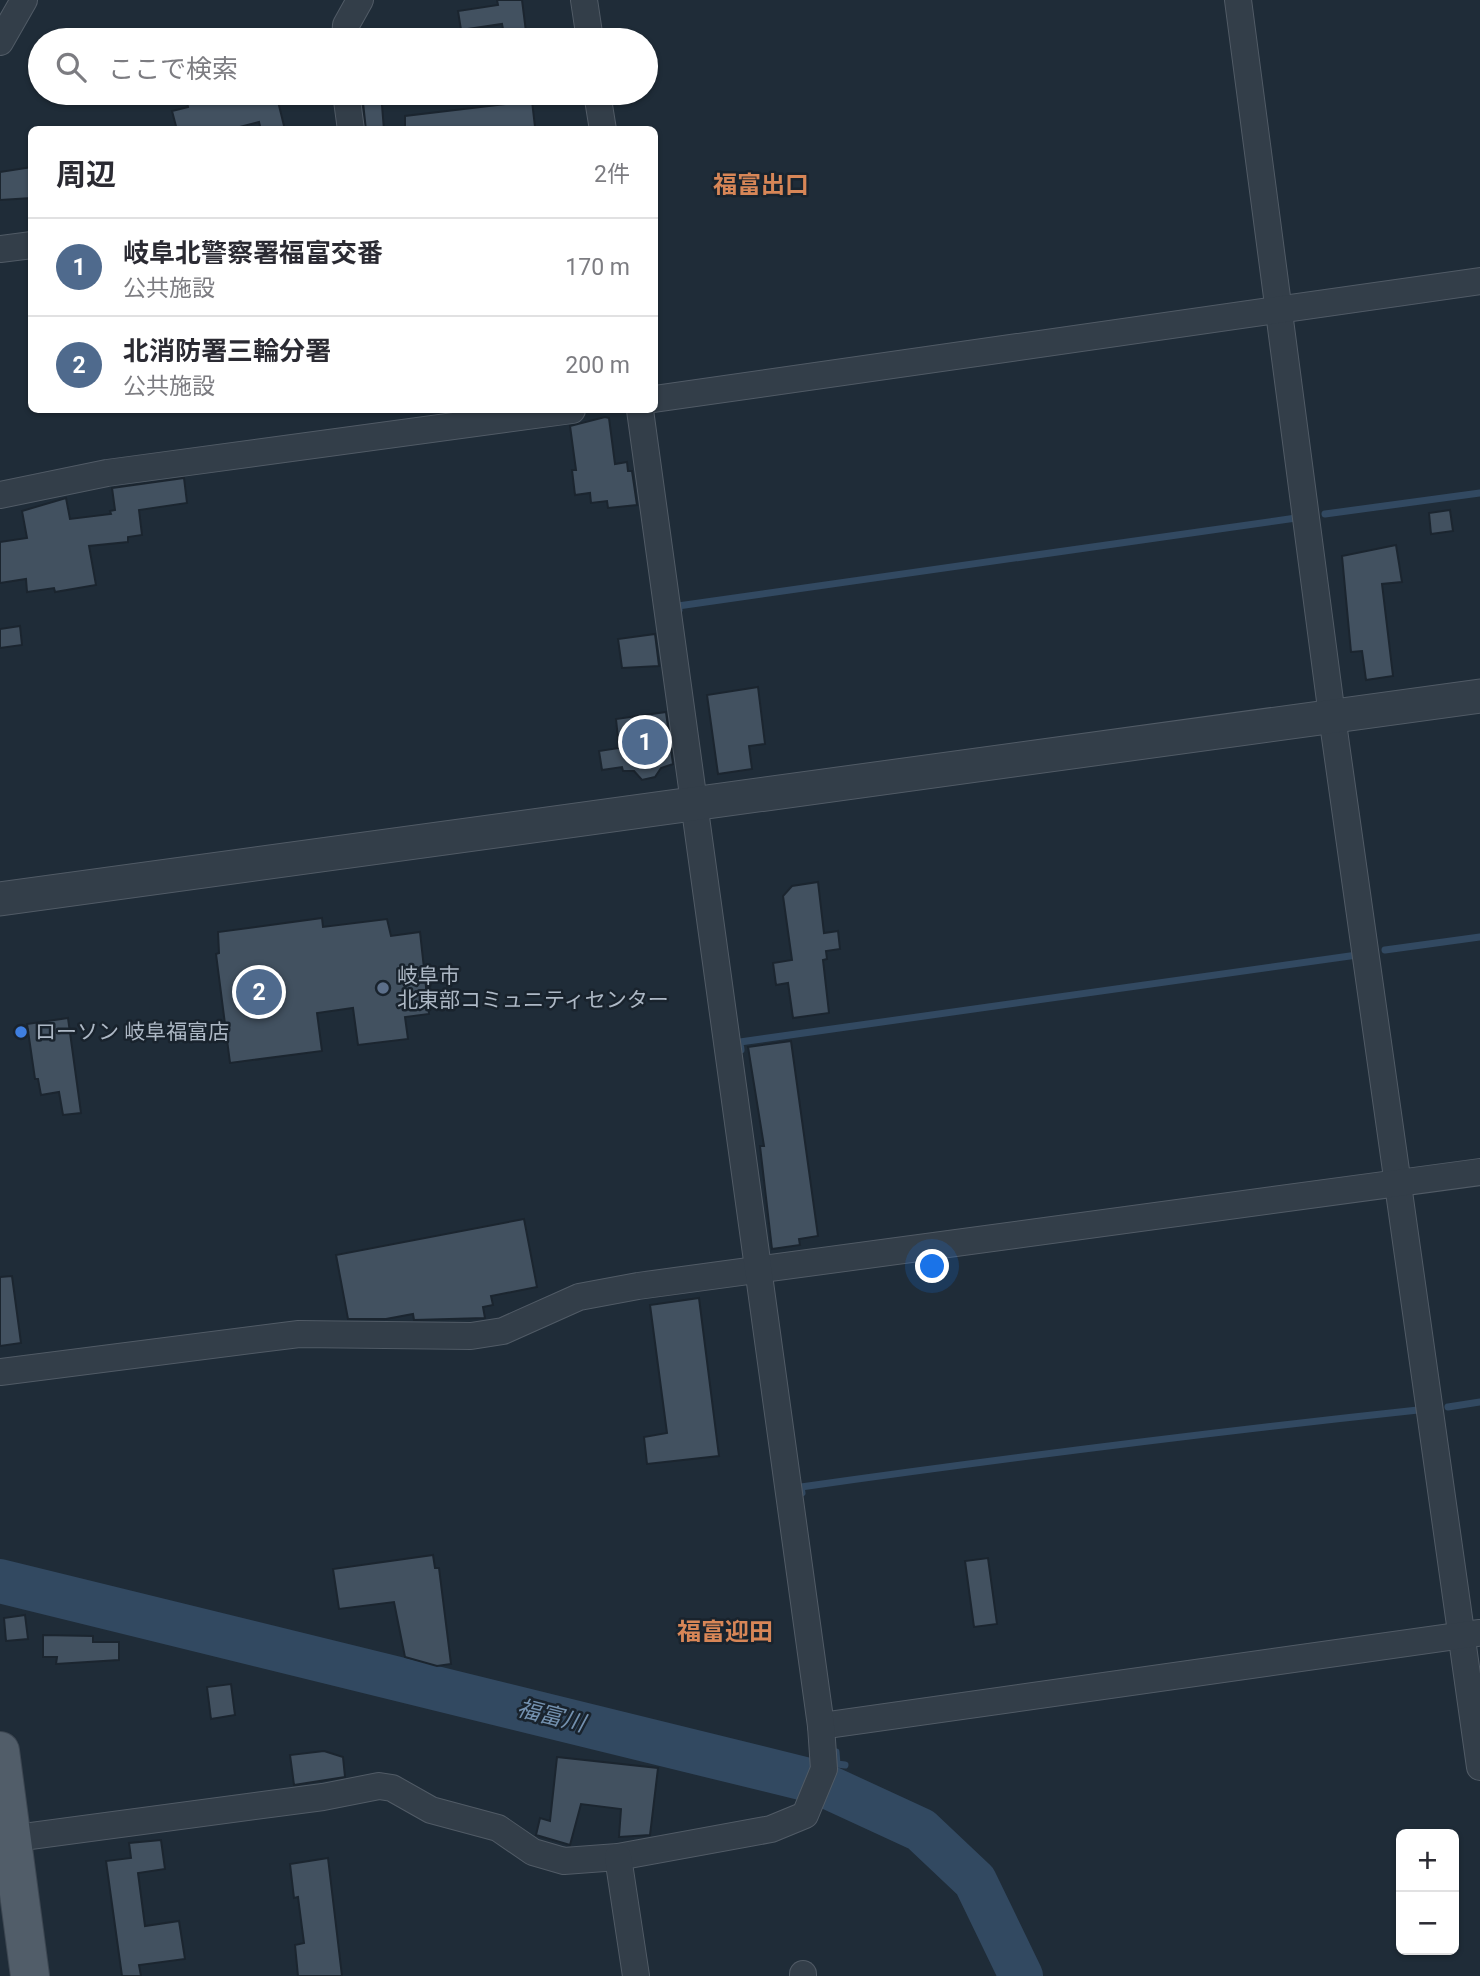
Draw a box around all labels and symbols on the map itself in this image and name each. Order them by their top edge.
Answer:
district label: 福富出口 [713,171,809,199]
pin: 1 [622,716,668,768]
place label: 岐阜市 北東部コミュニティセンター [397,964,669,1012]
pin: 2 [236,966,282,1018]
marker: 岐阜市 北東部コミュニティセンター [375,980,391,996]
place label: ローソン 岐阜福富店 [35,1020,229,1044]
marker: ローソン 岐阜福富店 [13,1024,29,1040]
your location [915,1249,949,1283]
district label: 福富迎田 [677,1618,773,1646]
water label: 福富川 [514,1695,591,1738]

